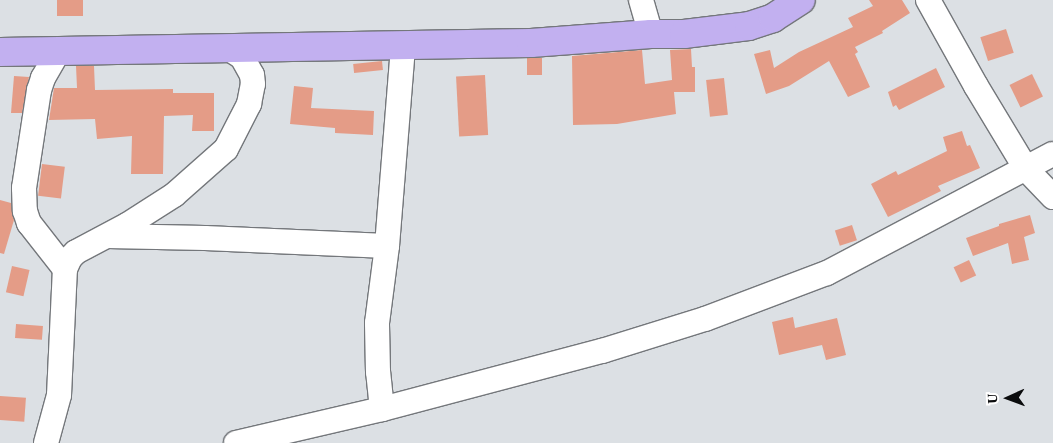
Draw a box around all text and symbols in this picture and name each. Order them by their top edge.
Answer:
north arrow [983,373,1033,423]
text: U [985,393,1000,404]

